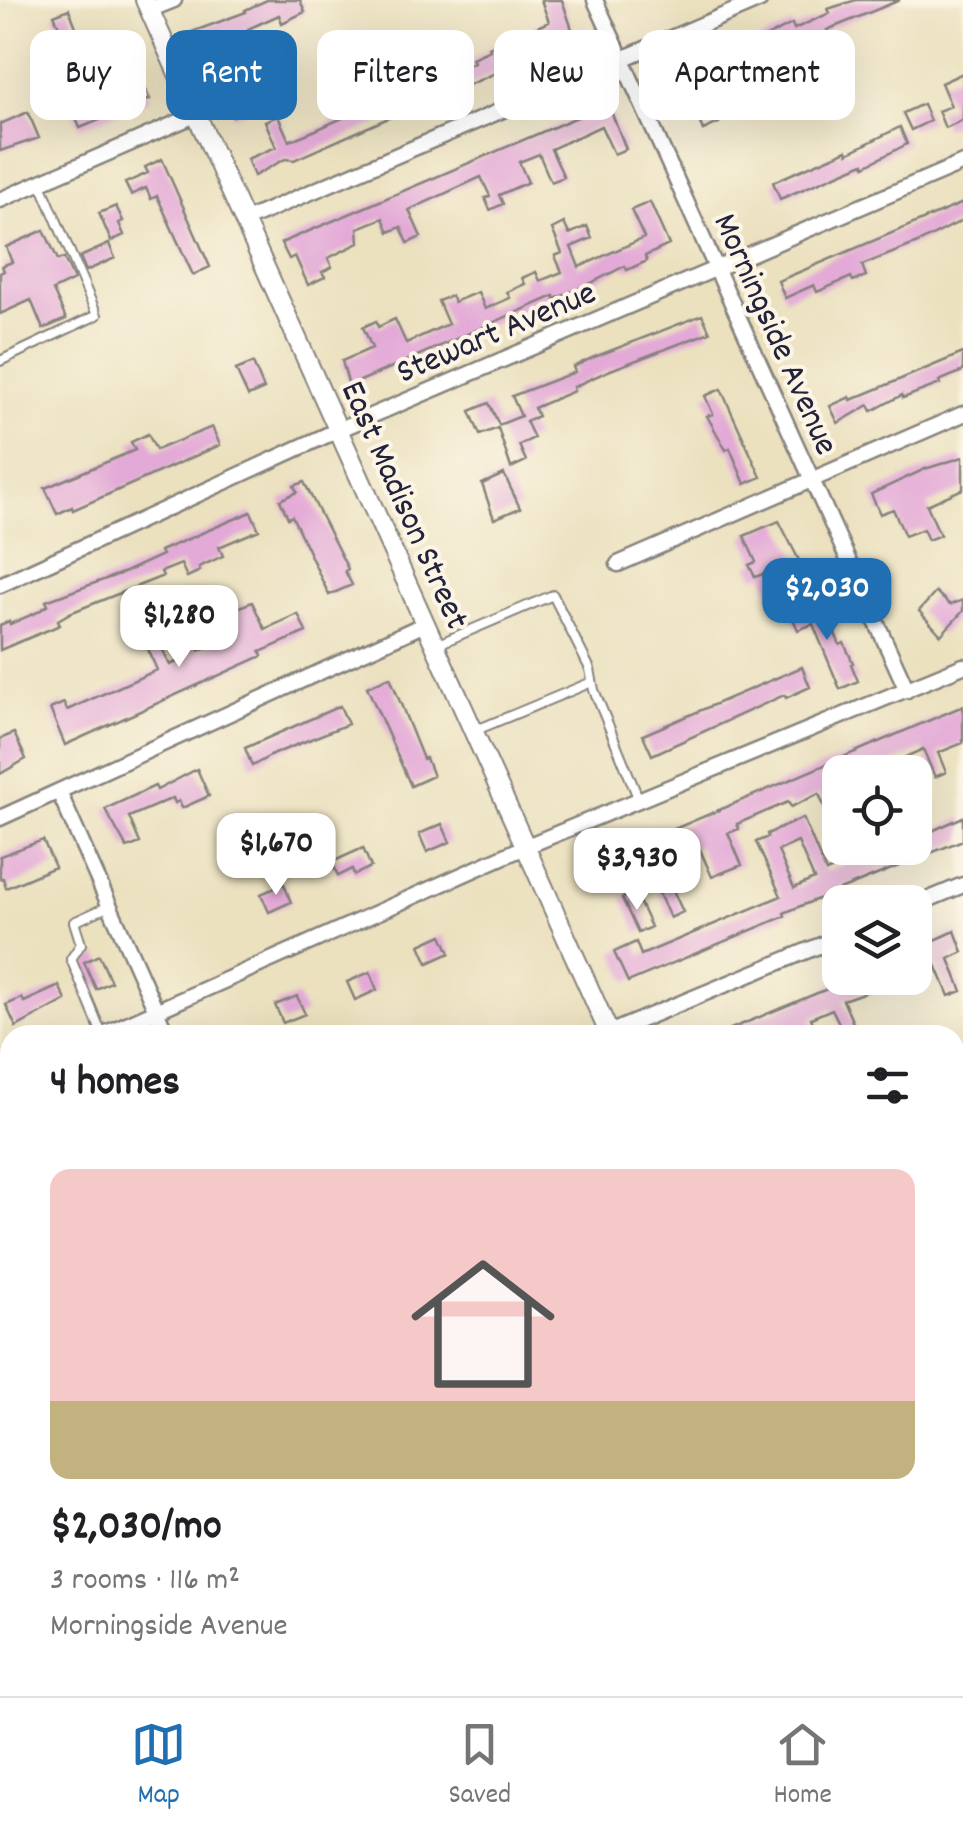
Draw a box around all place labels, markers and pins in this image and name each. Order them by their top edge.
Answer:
pin: $2,030 [746,558,908,643]
pin: $1,280 [98,585,260,670]
pin: $1,670 [195,813,357,898]
pin: $3,930 [556,828,718,913]

